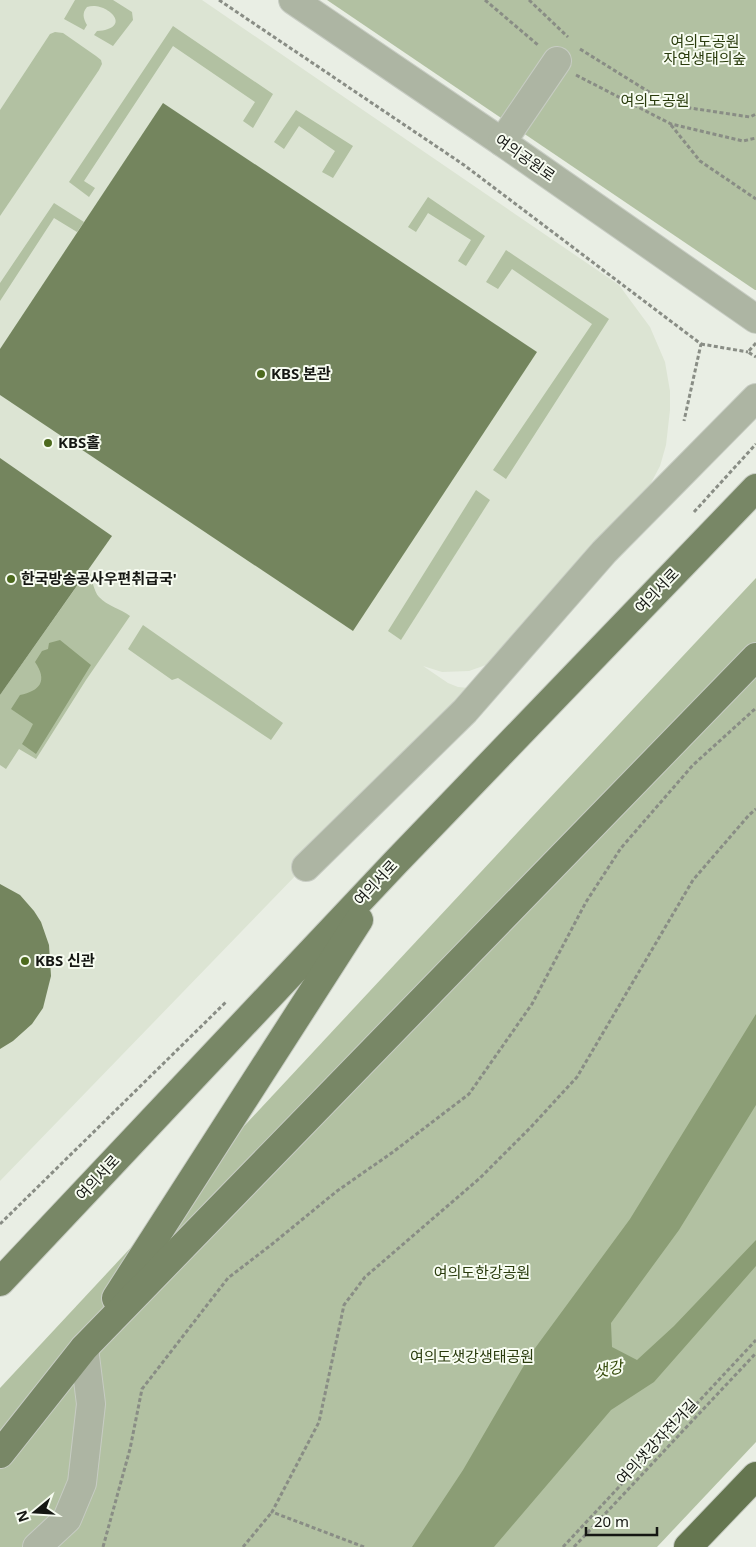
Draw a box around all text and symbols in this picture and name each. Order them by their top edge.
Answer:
park label: 여의도공원 자연생태의숲 [664,31,746,68]
park label: 여의도공원 [620,90,690,110]
street label: 여의공원로 [492,129,560,185]
place label: KBS 본관 [271,363,331,383]
marker: KBS 본관 [255,368,267,380]
place label: KBS홀 [58,432,100,452]
marker: KBS홀 [42,437,54,449]
street label: 여의서로 [630,564,683,617]
place label: 한국방송공사우편취급국' [21,568,177,588]
marker: 한국방송공사우편취급국' [5,573,17,585]
street label: 여의서로 [349,855,401,909]
place label: KBS 신관 [35,950,95,970]
marker: KBS 신관 [19,955,31,967]
street label: 여의서로 [71,1150,123,1204]
park label: 여의도한강공원 [434,1262,530,1282]
park label: 여의도샛강생태공원 [410,1346,534,1366]
water label: 샛강 [591,1355,627,1383]
street label: 여의샛강자전거길 [611,1394,701,1489]
north arrow [10,1487,60,1537]
scale bar [586,1504,657,1536]
text: N [11,1508,33,1525]
text: 20 m [594,1511,629,1531]

